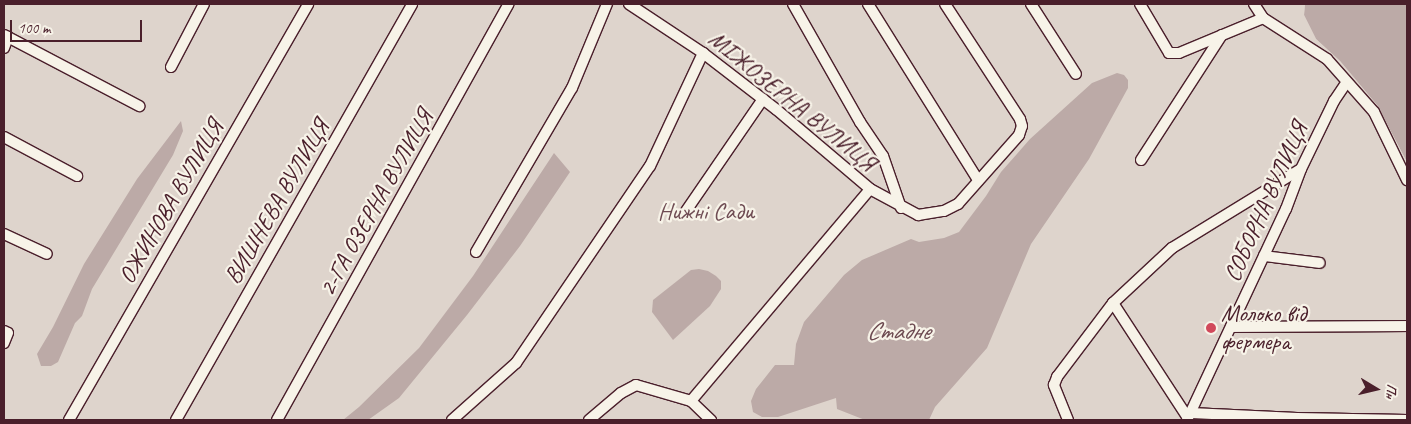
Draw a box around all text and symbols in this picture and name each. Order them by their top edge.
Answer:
scale bar [12,10,145,42]
text: 100 m [18,19,50,38]
street label: МІЖОЗЕРНА ВУЛИЦЯ [703,25,881,177]
street label: 2-ГА ОЗЕРНА ВУЛИЦЯ [313,105,439,301]
street label: ВИШНЕВА ВУЛИЦЯ [218,115,336,289]
street label: ОЖИНОВА ВУЛИЦЯ [113,116,229,288]
street label: СОБОРНА ВУЛИЦЯ [1218,118,1314,286]
park label: Нижні Сади [658,198,754,226]
place label: Молоко від фермера [1221,300,1307,356]
water label: Стадне [867,316,929,346]
marker: Молоко від фермера [1205,322,1217,334]
north arrow [1351,364,1401,414]
text: Пн [1382,383,1401,400]

